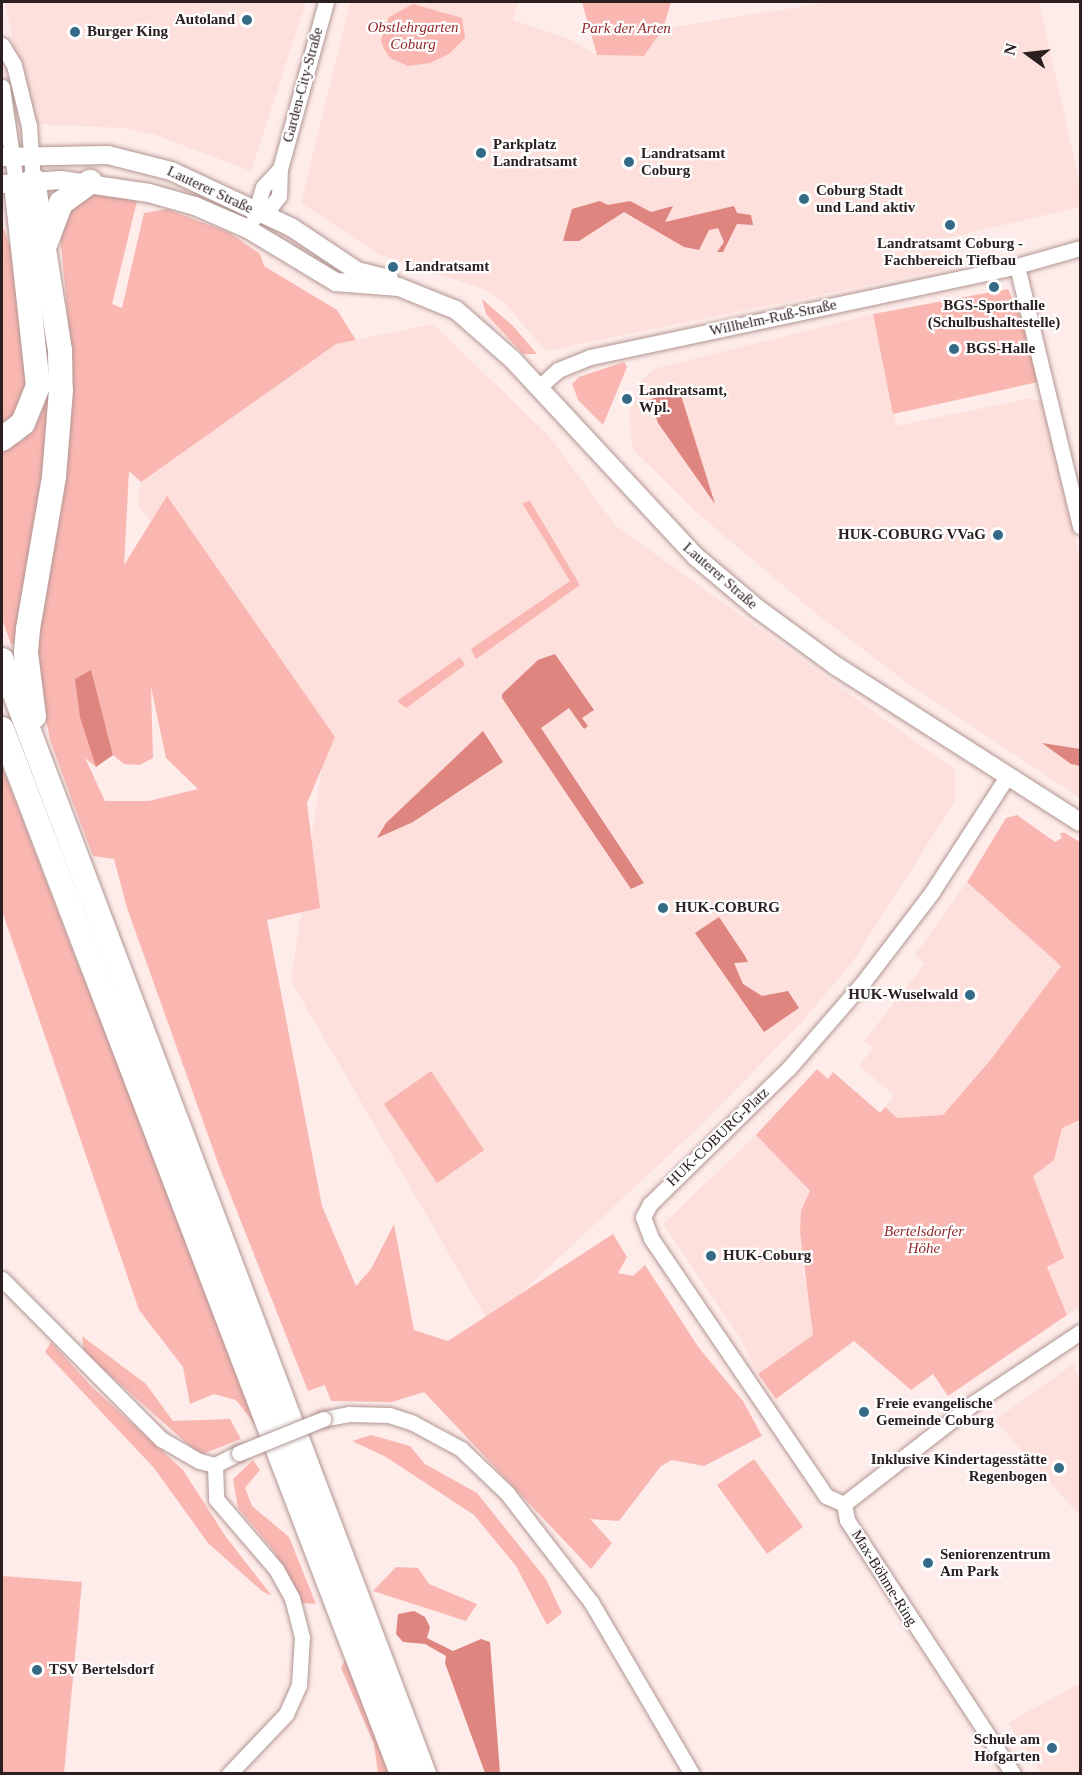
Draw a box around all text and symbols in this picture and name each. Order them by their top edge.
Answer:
place label: Autoland [175,11,235,29]
marker: Autoland [240,13,254,27]
park label: Obstlehrgarten Coburg [367,18,459,53]
park label: Park der Arten [581,20,671,38]
place label: Burger King [87,23,168,41]
north arrow [998,24,1058,84]
marker: Burger King [68,25,82,39]
street label: Garden-City-Straße [279,26,327,144]
text: N [1000,41,1020,57]
place label: Parkplatz Landratsamt [493,135,577,170]
place label: Landratsamt Coburg [641,144,725,179]
marker: Parkplatz Landratsamt [474,146,488,160]
marker: Landratsamt Coburg [622,155,636,169]
street label: Lauterer Straße [164,162,256,218]
place label: Coburg Stadt und Land aktiv [816,181,915,216]
marker: Coburg Stadt und Land aktiv [797,192,811,206]
marker: Landratsamt Coburg - Fachbereich Tiefbau [943,218,957,232]
place label: Landratsamt Coburg - Fachbereich Tiefbau [877,234,1023,269]
place label: Landratsamt [405,258,489,276]
marker: Landratsamt [386,260,400,274]
marker: BGS-Sporthalle (Schulbushaltestelle) [987,280,1001,294]
street label: Willhelm-Ruß-Straße [708,296,838,340]
place label: BGS-Sporthalle (Schulbushaltestelle) [928,296,1060,331]
place label: BGS-Halle [966,340,1035,358]
marker: BGS-Halle [947,342,961,356]
place label: Landratsamt, Wpl. [639,381,727,416]
marker: Landratsamt, Wpl. [620,392,634,406]
place label: HUK-COBURG VVaG [838,526,986,544]
marker: HUK-COBURG VVaG [991,528,1005,542]
street label: Lauterer Straße [679,539,761,613]
place label: HUK-COBURG [675,899,780,917]
marker: HUK-COBURG [656,901,670,915]
place label: HUK-Wuselwald [848,986,958,1004]
marker: HUK-Wuselwald [963,988,977,1002]
street label: HUK-COBURG-Platz [663,1084,773,1190]
park label: Bertelsdorfer Höhe [884,1222,964,1257]
place label: HUK-Coburg [723,1247,811,1265]
marker: HUK-Coburg [704,1249,718,1263]
place label: Freie evangelische Gemeinde Coburg [876,1394,994,1429]
marker: Freie evangelische Gemeinde Coburg [857,1405,871,1419]
place label: Inklusive Kindertagesstätte Regenbogen [871,1450,1047,1485]
marker: Inklusive Kindertagesstätte Regenbogen [1052,1461,1066,1475]
street label: Max-Böhme-Ring [847,1527,921,1629]
place label: Seniorenzentrum Am Park [940,1545,1051,1580]
marker: Seniorenzentrum Am Park [921,1556,935,1570]
place label: TSV Bertelsdorf [49,1661,154,1679]
marker: TSV Bertelsdorf [30,1663,44,1677]
place label: Schule am Hofgarten [974,1730,1040,1765]
marker: Schule am Hofgarten [1045,1741,1059,1755]

